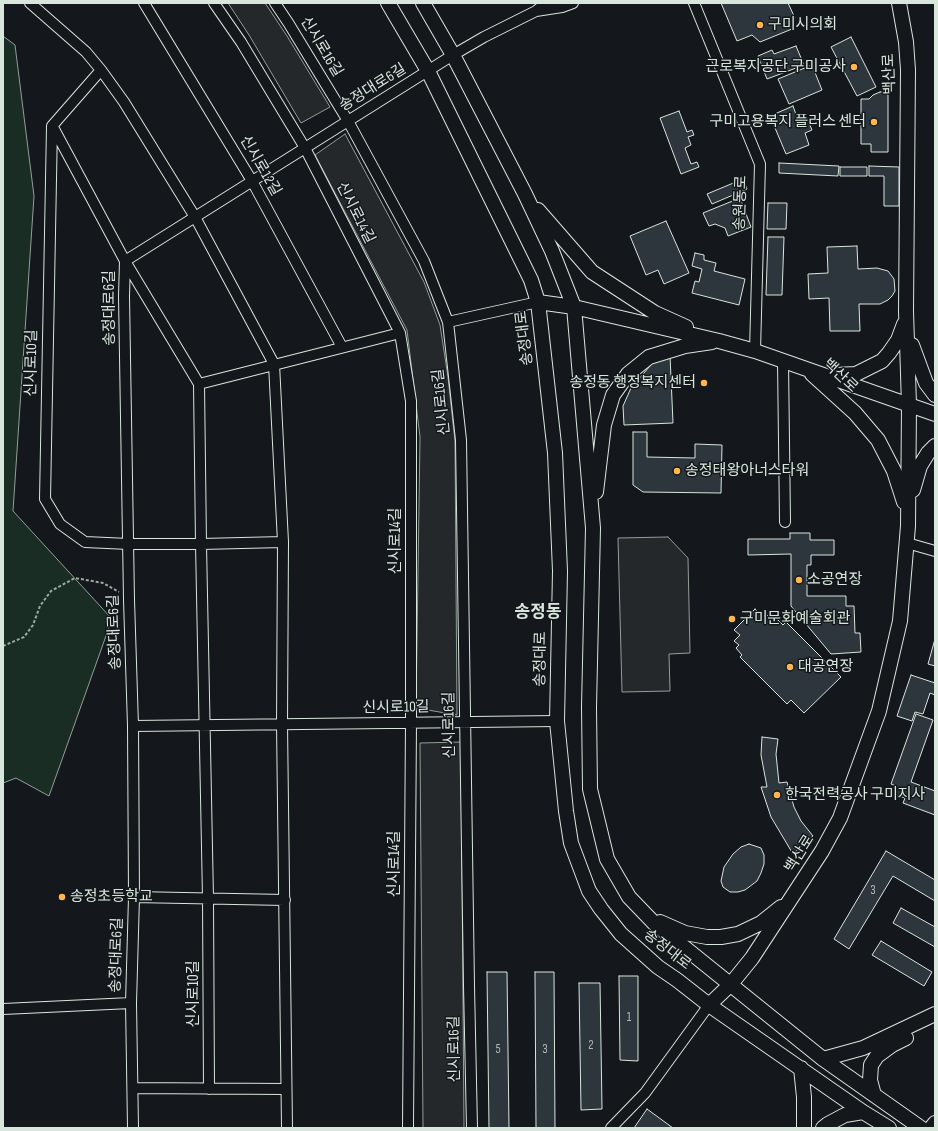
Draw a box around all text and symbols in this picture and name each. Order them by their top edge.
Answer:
street label: 신시로16길 [296,14,346,80]
place label: 구미시의회 [768,16,837,34]
marker: 구미시의회 [755,20,765,30]
street label: 백산로 [880,53,900,95]
place label: 근로복지공단 구미공사 [706,58,846,76]
street label: 송정대로6길 [336,60,410,116]
marker: 근로복지공단 구미공사 [849,62,859,72]
place label: 구미고용복지 플러스 센터 [709,113,866,131]
marker: 구미고용복지 플러스 센터 [869,117,879,127]
street label: 신시로12길 [236,133,284,199]
street label: 송원동로 [731,175,751,231]
street label: 신시로14길 [332,179,378,247]
street label: 송정대로6길 [101,270,119,346]
street label: 송정대로 [513,310,537,366]
street label: 신시로10길 [22,329,42,397]
street label: 백산로 [819,355,861,397]
street label: 신시로16길 [430,368,454,436]
place label: 송정동 행정복지센터 [569,374,696,392]
marker: 송정동 행정복지센터 [699,378,709,388]
place label: 송정태왕아너스타워 [685,462,809,480]
marker: 송정태왕아너스타워 [672,466,682,476]
street label: 신시로14길 [387,508,405,574]
place label: 소공연장 [807,571,862,589]
marker: 소공연장 [794,575,804,585]
street label: 송정대로6길 [105,594,125,670]
district label: 송정동 [515,603,561,623]
place label: 구미문화예술회관 [740,610,850,628]
marker: 구미문화예술회관 [727,614,737,624]
street label: 송정대로 [532,631,550,687]
place label: 대공연장 [798,658,853,676]
marker: 대공연장 [785,662,795,672]
street label: 신시로16길 [440,691,460,759]
street label: 신시로10길 [362,698,430,718]
place label: 한국전력공사 구미지사 [785,786,925,804]
marker: 한국전력공사 구미지사 [772,790,782,800]
street label: 신시로14길 [386,831,404,897]
street label: 백산로 [781,832,819,876]
house number: 3 [870,883,876,899]
place label: 송정초등학교 [70,888,153,906]
marker: 송정초등학교 [57,892,67,902]
street label: 송정대로6길 [107,917,127,993]
street label: 송정대로 [640,926,694,974]
street label: 신시로10길 [185,960,203,1028]
house number: 1 [627,1010,631,1026]
street label: 신시로16길 [445,1015,465,1083]
house number: 2 [588,1038,594,1054]
house number: 5 [495,1042,501,1058]
house number: 3 [542,1042,548,1058]

